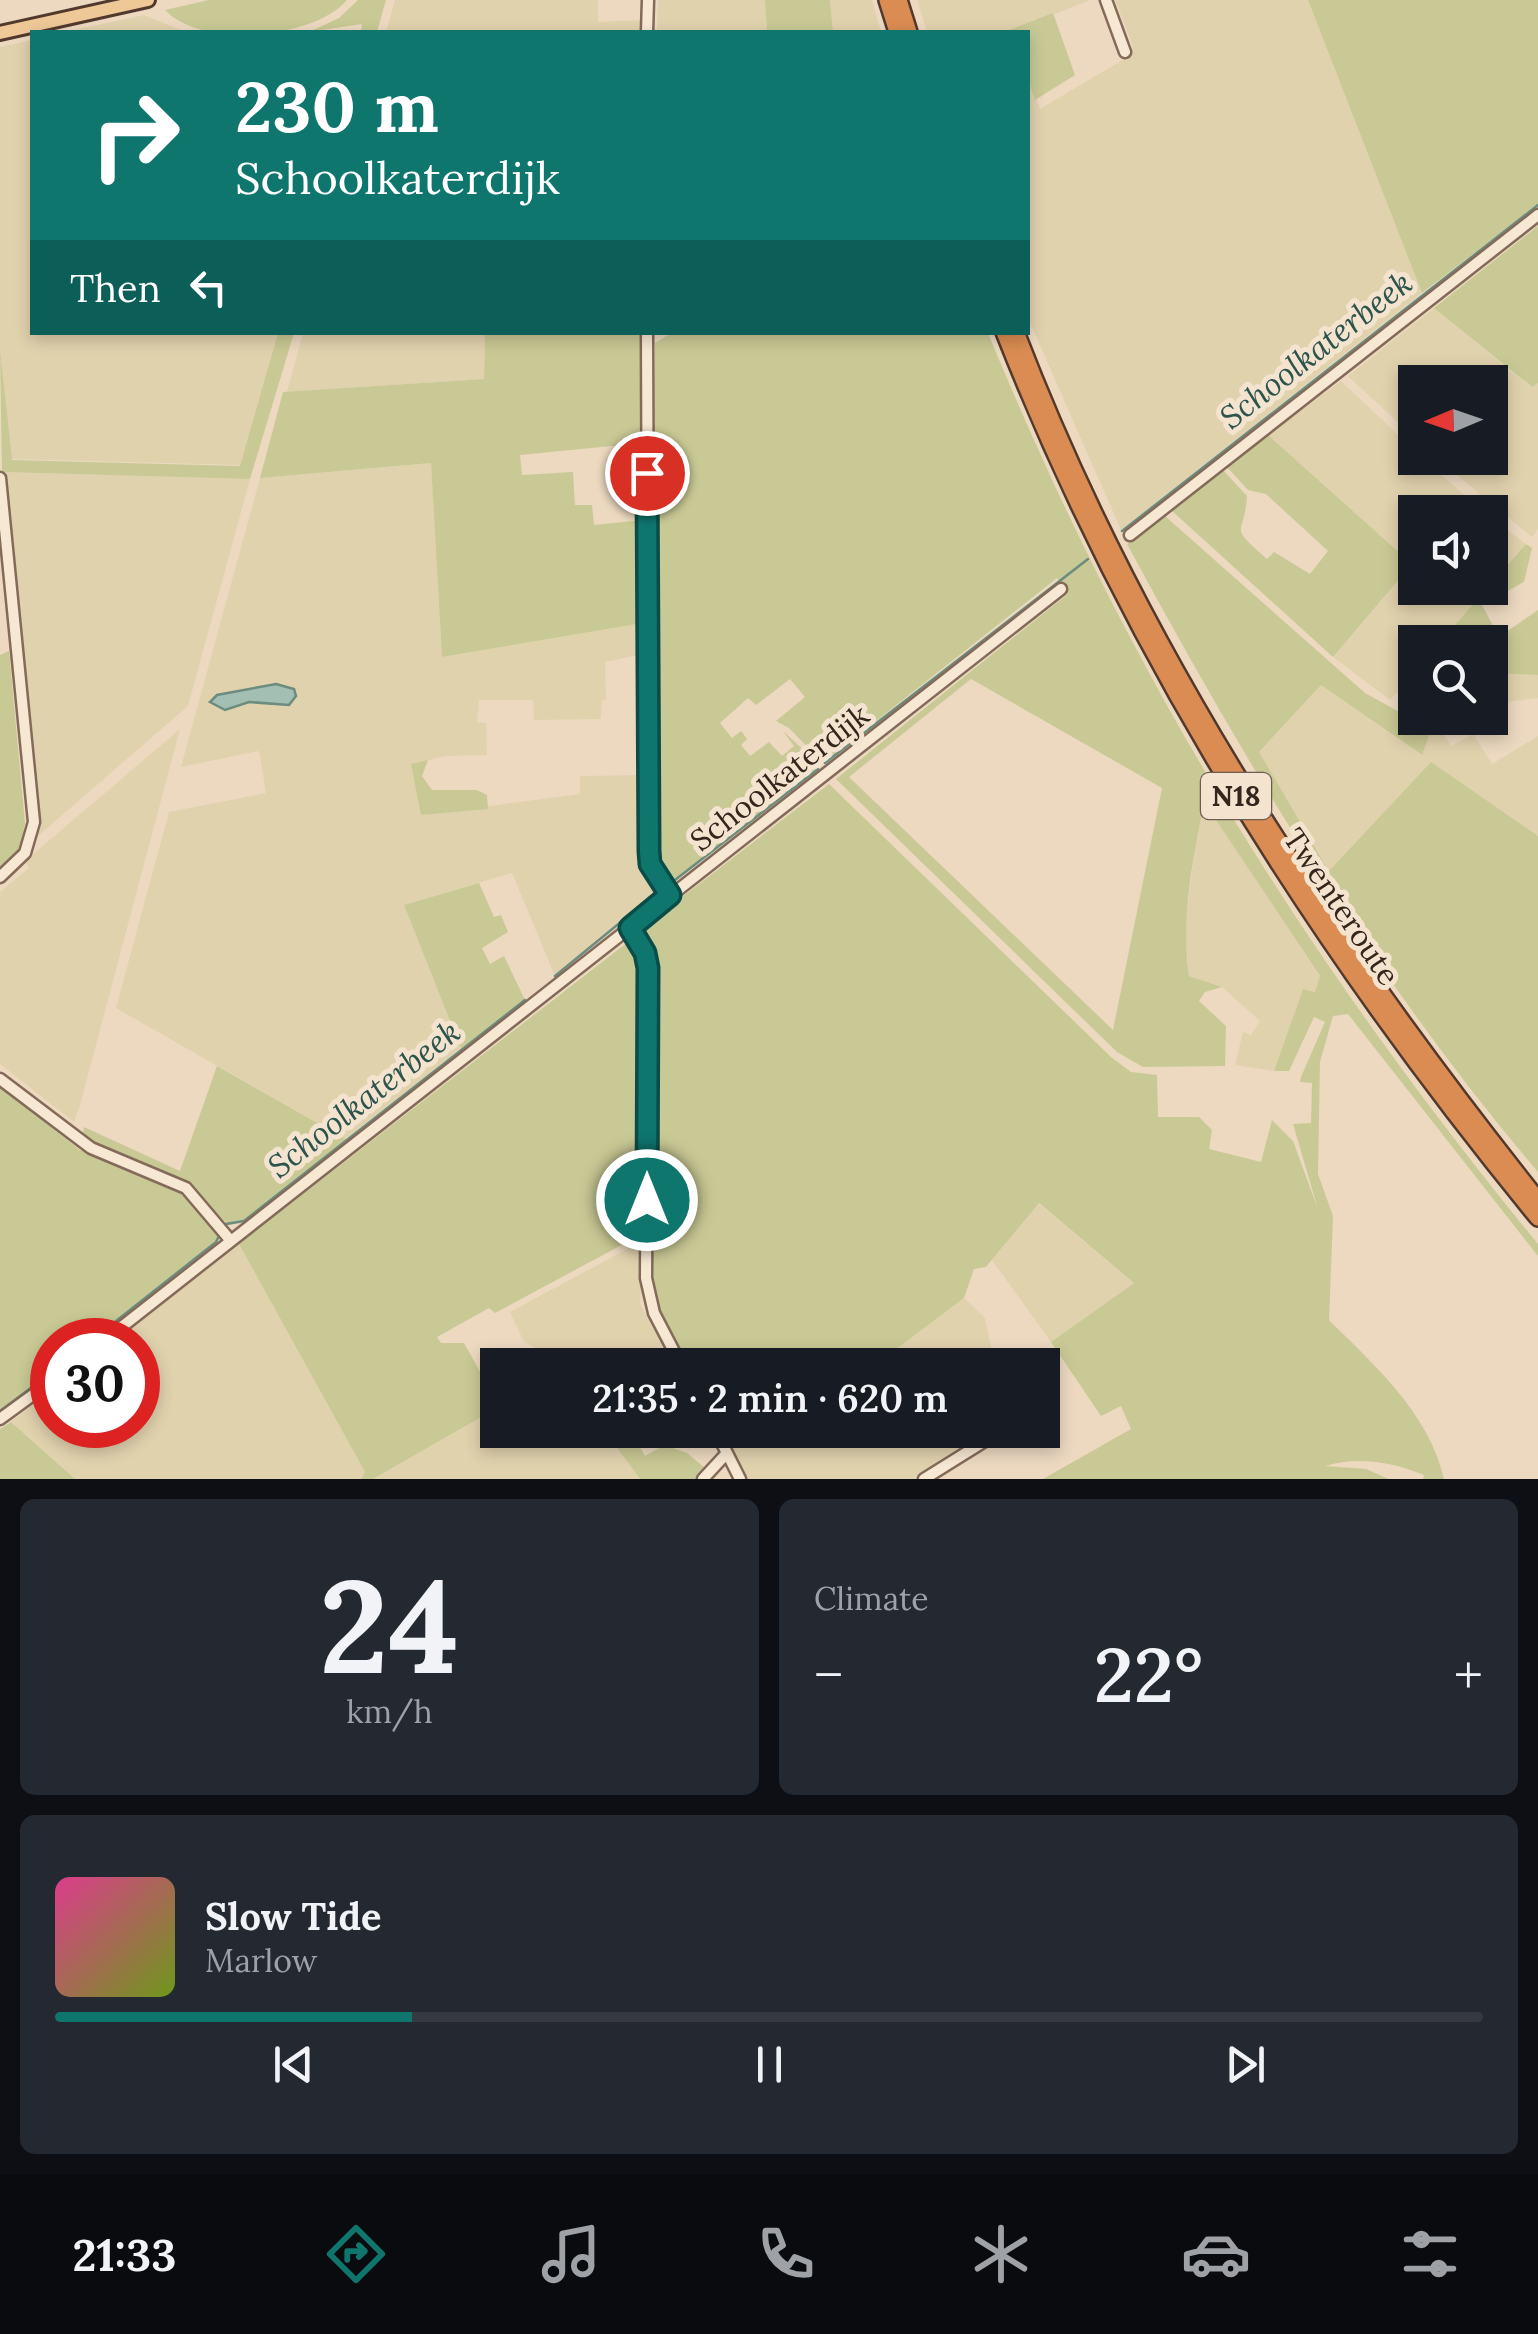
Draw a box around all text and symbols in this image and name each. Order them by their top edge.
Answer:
text: 230 m [235,62,439,151]
icon: right [70,70,200,200]
text: Schoolkaterdijk [235,149,560,206]
icon: left [181,260,236,315]
water label: Schoolkaterbeek [1211,262,1420,437]
text: Then [70,264,161,312]
north arrow [1398,365,1508,475]
map controls [1398,365,1508,735]
pin [605,431,690,516]
icon: arrive [620,446,675,501]
button: sound [1398,495,1508,605]
button: search [1398,625,1508,735]
street label: Schoolkaterdijk [682,696,877,860]
road number: N18 [1201,773,1271,819]
street label: Twenteroute [1275,821,1408,992]
water label: Schoolkaterbeek [259,1011,468,1186]
position arrow [595,1148,699,1252]
speed limit sign: 30 [30,1318,160,1448]
text: 21:35 · 2 min · 620 m [592,1374,948,1422]
text: 24 [319,1542,460,1709]
text: Climate [814,1578,929,1619]
text: 22° [1094,1627,1203,1723]
text: − [814,1640,843,1710]
text: + [1454,1640,1483,1710]
text: km/h [346,1691,433,1732]
text: Slow Tide [205,1892,382,1940]
text: Marlow [205,1940,317,1981]
icon: previous [266,2037,321,2092]
icon: pause [742,2037,797,2092]
icon: next [1218,2037,1273,2092]
icon: directions [321,2219,391,2289]
icon: music [536,2219,606,2289]
icon: phone [751,2219,821,2289]
icon: climate [966,2219,1036,2289]
icon: car [1181,2219,1251,2289]
icon: filters [1395,2219,1465,2289]
text: 21:33 [72,2226,176,2283]

